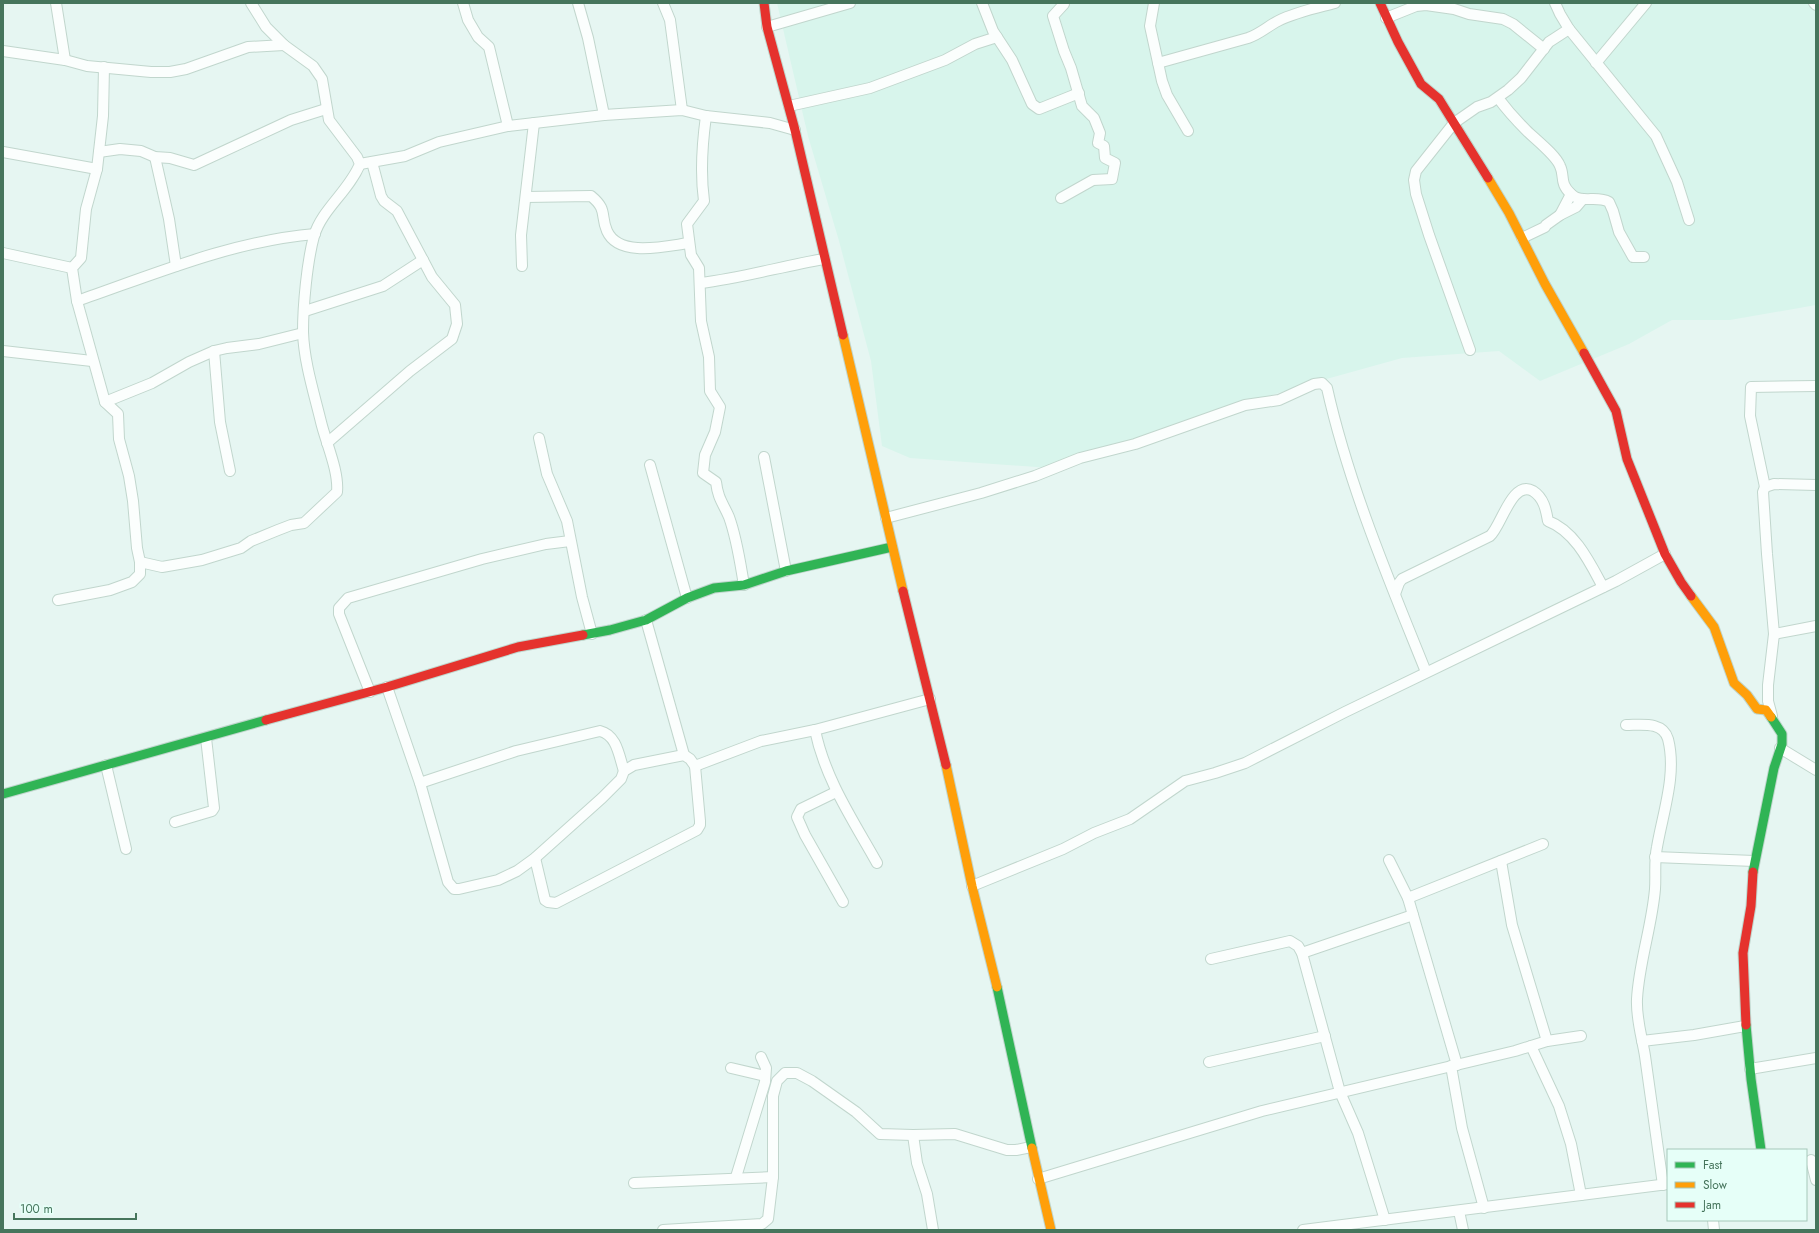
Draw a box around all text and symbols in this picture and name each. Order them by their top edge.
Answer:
legend [1667,1149,1807,1221]
text: Fast [1703,1156,1722,1174]
text: Slow [1703,1176,1728,1194]
scale bar [14,1195,136,1221]
text: Jam [1701,1196,1721,1214]
text: 100 m [20,1200,53,1218]

